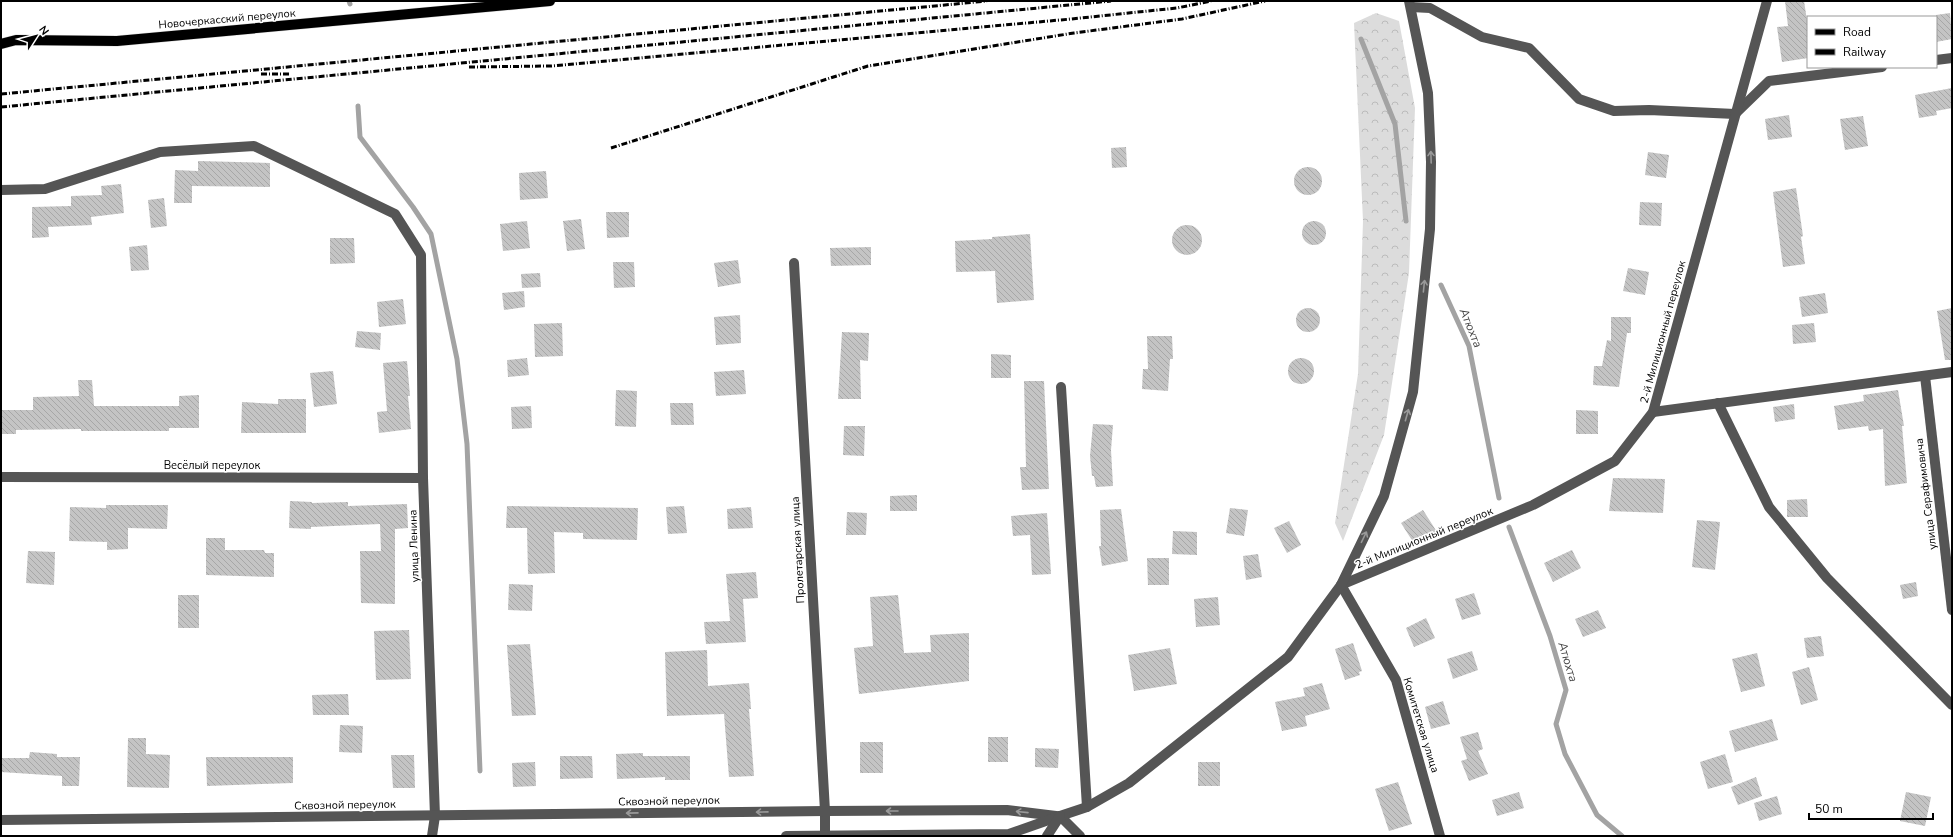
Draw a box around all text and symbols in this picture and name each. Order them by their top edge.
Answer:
street label: Новочеркасский переулок [158,6,296,32]
north arrow [16,16,56,56]
legend [1807,16,1937,68]
text: N [35,23,52,38]
text: Road [1843,24,1871,40]
text: Railway [1843,44,1887,60]
one-way arrow [1427,151,1435,164]
street label: 2-й Милиционный переулок [1637,259,1689,405]
one-way arrow [1421,280,1428,293]
water label: Атюхта [1456,305,1486,350]
one-way arrow [1404,409,1411,422]
street label: улица Серафимовича [1912,437,1940,551]
street label: Весёлый переулок [164,458,261,473]
street label: Пролетарская улица [788,496,808,604]
street label: 2-й Милиционный переулок [1353,503,1495,573]
street label: улица Ленина [405,509,423,583]
one-way arrow [1361,532,1368,544]
water label: Атюхта [1554,639,1582,684]
street label: Комитетская улица [1399,676,1443,775]
street label: Сквозной переулок [618,793,720,809]
scale bar [1809,795,1933,821]
street label: Сквозной переулок [294,797,396,813]
text: 50 m [1815,801,1843,817]
one-way arrow [886,807,899,815]
one-way arrow [756,808,769,816]
one-way arrow [1016,808,1029,816]
one-way arrow [626,809,639,817]

